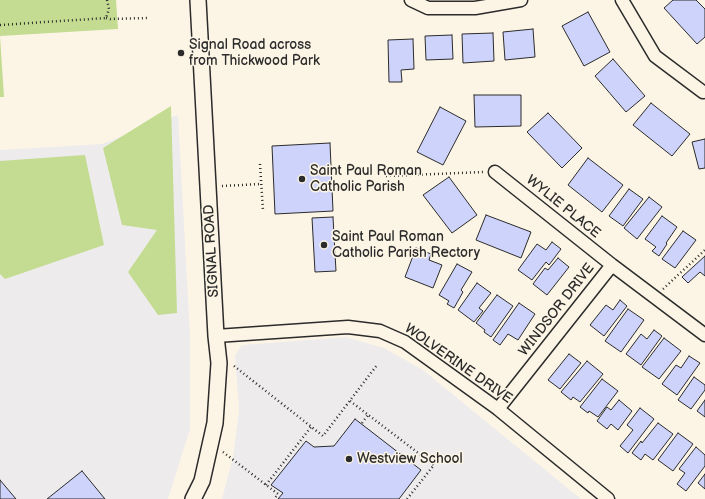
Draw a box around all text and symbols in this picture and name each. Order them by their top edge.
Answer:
place label: Signal Road across from Thickwood Park [189,37,320,70]
marker: Signal Road across from Thickwood Park [176,48,186,58]
place label: Saint Paul Roman Catholic Parish [310,163,422,196]
street label: WYLIE PLACE [523,172,603,242]
marker: Saint Paul Roman Catholic Parish [297,174,307,184]
street label: SIGNAL ROAD [201,204,223,298]
place label: Saint Paul Roman Catholic Parish Rectory [332,229,480,262]
marker: Saint Paul Roman Catholic Parish Rectory [319,240,329,250]
street label: WINDSOR DRIVE [516,260,598,360]
street label: WOLVERINE DRIVE [401,320,515,408]
place label: Westview School [357,451,463,467]
marker: Westview School [344,454,354,464]

